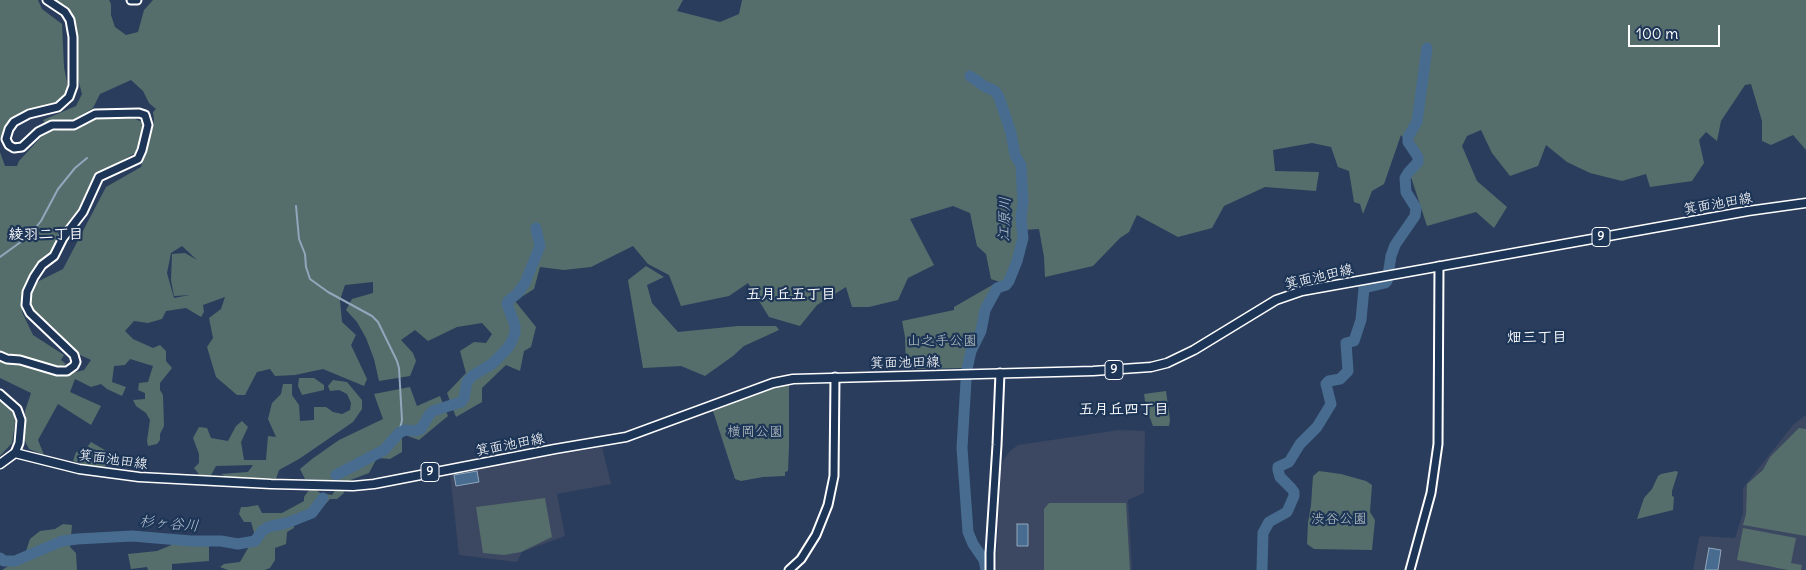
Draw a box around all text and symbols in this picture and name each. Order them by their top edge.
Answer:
scale bar [1631,15,1724,47]
text: 100 m [1636,24,1678,43]
street label: 箕面池田線 [1682,190,1754,218]
water label: 江原川 [995,196,1015,242]
district label: 綾羽二丁目 [9,226,83,244]
road number: 9 [1592,228,1610,246]
street label: 箕面池田線 [1283,261,1355,293]
district label: 五月丘五丁目 [746,286,836,304]
district label: 畑三丁目 [1507,329,1567,347]
park label: 山之手公園 [907,333,977,349]
street label: 箕面池田線 [870,354,940,372]
road number: 9 [1105,360,1123,380]
district label: 五月丘四丁目 [1079,401,1169,419]
park label: 横岡公園 [727,424,783,440]
street label: 箕面池田線 [474,430,546,460]
street label: 箕面池田線 [77,447,149,473]
road number: 9 [421,462,439,482]
park label: 渋谷公園 [1311,511,1367,527]
water label: 杉ヶ谷川 [138,512,200,536]

